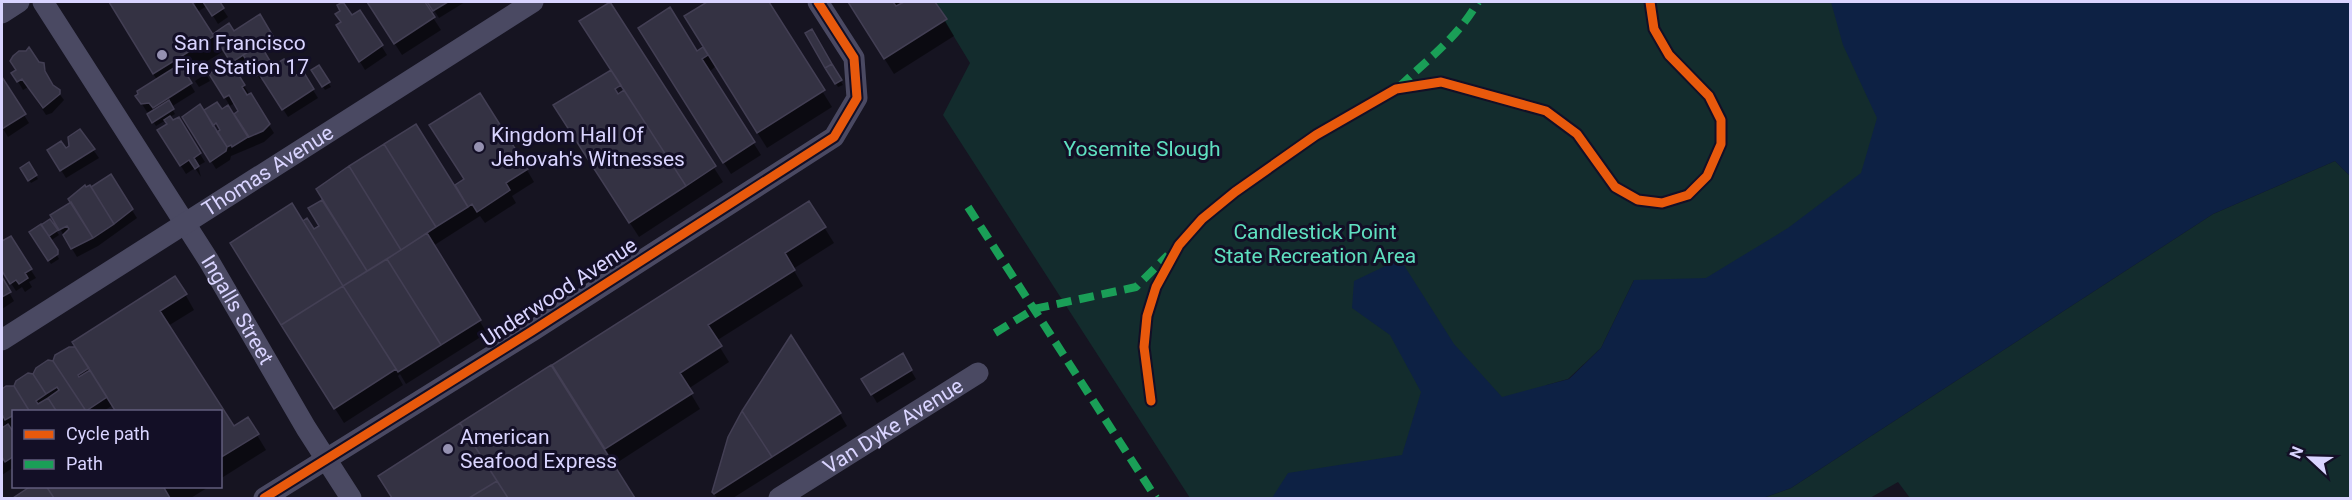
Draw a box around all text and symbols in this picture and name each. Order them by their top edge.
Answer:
place label: San Francisco Fire Station 17 [174,31,309,79]
marker: San Francisco Fire Station 17 [155,48,169,62]
street label: Thomas Avenue [198,120,338,221]
place label: Kingdom Hall Of Jehovah's Witnesses [491,123,685,171]
park label: Yosemite Slough [1063,137,1221,161]
marker: Kingdom Hall Of Jehovah's Witnesses [472,140,486,154]
park label: Candlestick Point State Recreation Area [1214,220,1416,268]
street label: Underwood Avenue [477,233,641,351]
street label: Ingalls Street [196,251,278,369]
street label: Van Dyke Avenue [819,373,968,479]
legend [12,410,222,488]
text: Cycle path [66,423,150,444]
place label: American Seafood Express [460,425,617,473]
north arrow [2280,428,2340,488]
marker: American Seafood Express [441,442,455,456]
text: N [2286,444,2307,461]
text: Path [66,453,103,474]

